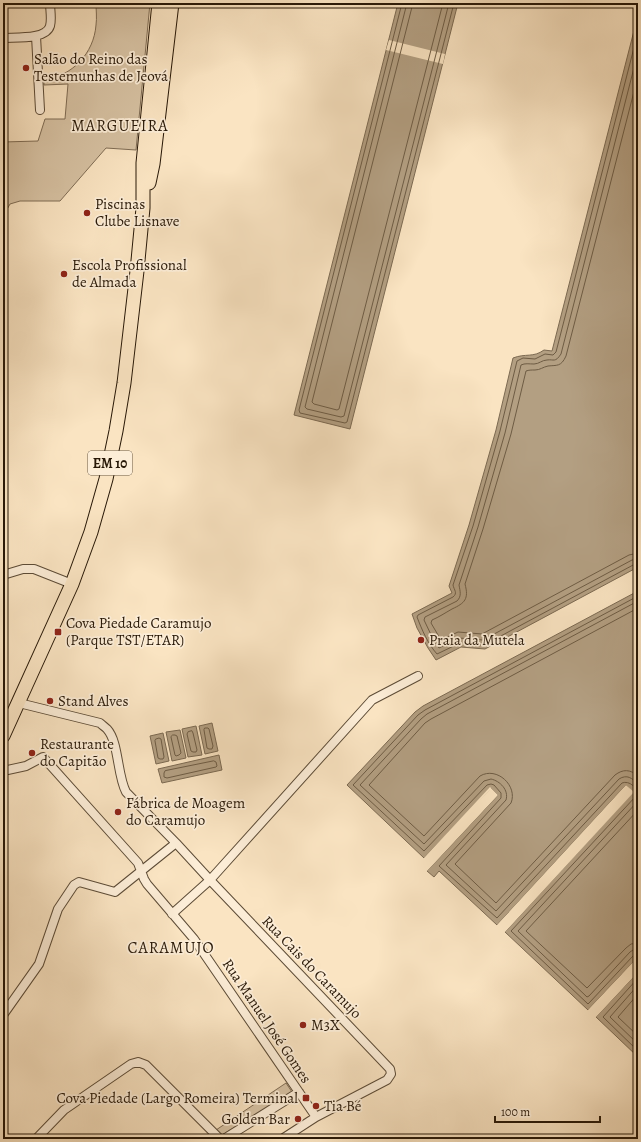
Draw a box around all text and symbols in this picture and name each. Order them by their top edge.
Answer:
place label: Salão do Reino das Testemunhas de Jeová [34,49,168,86]
marker: Salão do Reino das Testemunhas de Jeová [21,63,31,73]
district label: MARGUEIRA [71,115,169,137]
place label: Piscinas Clube Lisnave [95,194,180,231]
marker: Piscinas Clube Lisnave [82,208,92,218]
place label: Escola Profissional de Almada [72,255,187,292]
marker: Escola Profissional de Almada [59,269,69,279]
road number: EM 10 [88,451,132,475]
place label: Cova Piedade Caramujo (Parque TST/ETAR) [66,613,211,650]
marker: Cova Piedade Caramujo (Parque TST/ETAR) [53,627,63,637]
place label: Praia da Mutela [429,630,525,650]
marker: Praia da Mutela [416,635,426,645]
place label: Stand Alves [58,691,128,711]
marker: Stand Alves [45,696,55,706]
place label: Restaurante do Capitão [40,734,114,771]
marker: Restaurante do Capitão [27,748,37,758]
place label: Fábrica de Moagem do Caramujo [126,793,246,830]
marker: Fábrica de Moagem do Caramujo [113,807,123,817]
street label: Rua Cais do Caramujo [258,911,366,1023]
district label: CARAMUJO [127,937,215,959]
street label: Rua Manuel José Gomes [218,955,316,1087]
place label: M3X [311,1015,340,1035]
marker: M3X [298,1020,308,1030]
place label: Cova Piedade (Largo Romeira) Terminal [56,1088,298,1108]
marker: Cova Piedade (Largo Romeira) Terminal [301,1093,311,1103]
place label: Tia Bé [324,1096,362,1116]
scale bar [495,1098,600,1124]
marker: Tia Bé [311,1101,321,1111]
text: 100 m [501,1104,530,1120]
place label: Golden Bar [222,1109,290,1129]
marker: Golden Bar [293,1114,303,1124]

